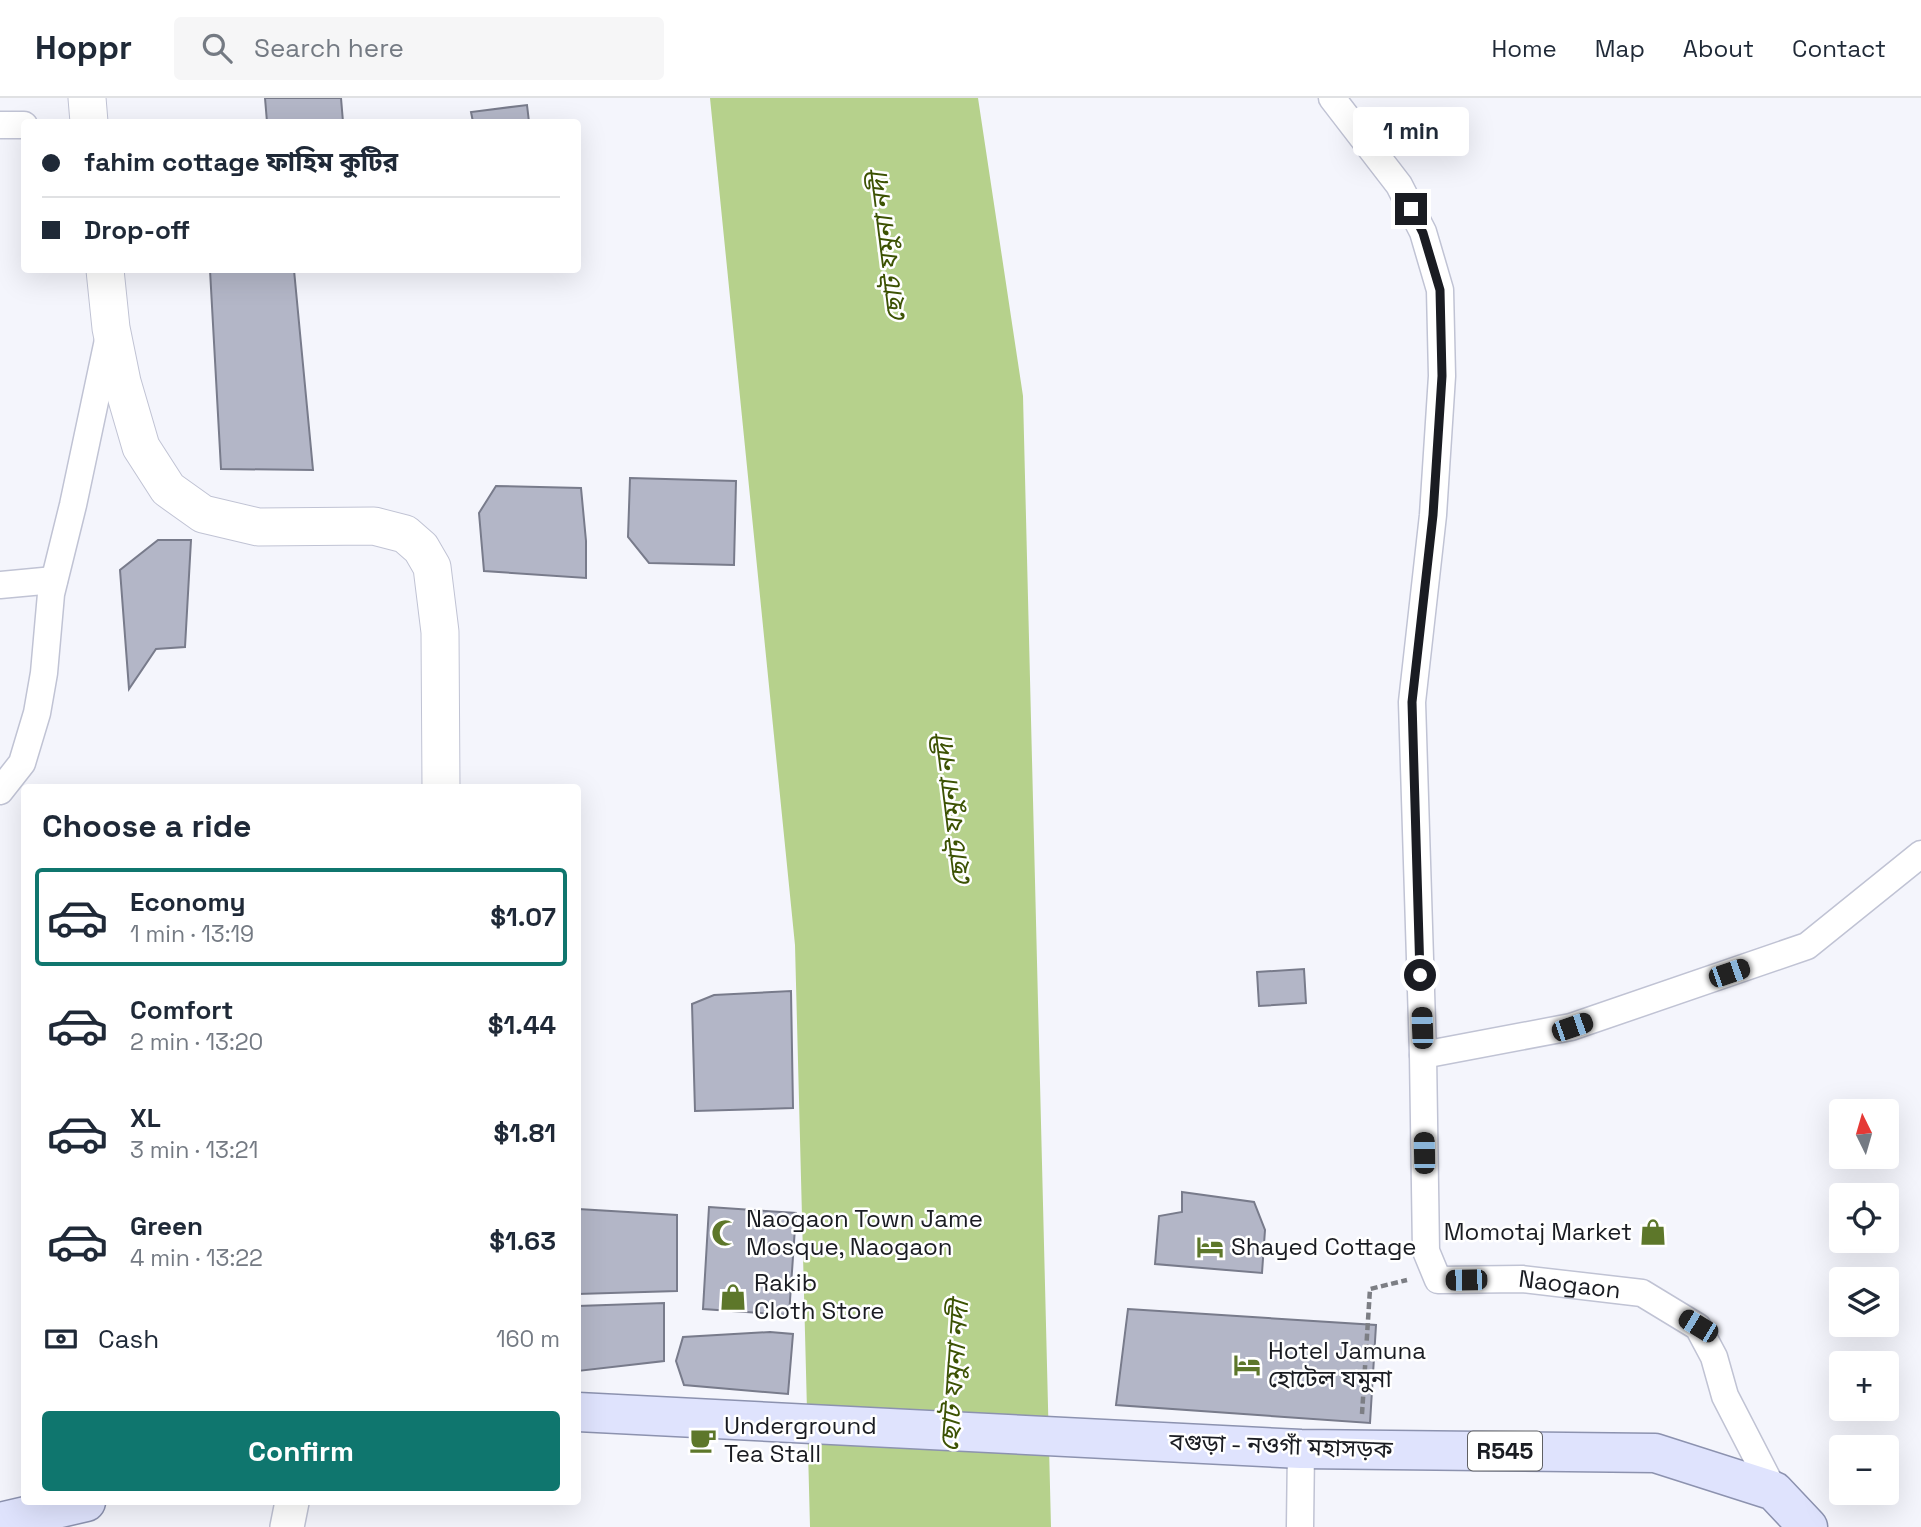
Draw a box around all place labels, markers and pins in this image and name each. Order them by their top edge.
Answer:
place label: Naogaon Town Jame Mosque, Naogaon [746,1203,983,1262]
place label: Momotaj Market [1444,1216,1632,1247]
shop icon: Momotaj Market [1638,1217,1668,1247]
mosque icon: Naogaon Town Jame Mosque, Naogaon [710,1218,740,1248]
place label: Shayed Cottage [1231,1231,1417,1262]
hotel icon: Shayed Cottage [1195,1232,1225,1262]
place label: Rakib Cloth Store [754,1267,885,1326]
shop icon: Rakib Cloth Store [718,1282,748,1312]
place label: Hotel Jamuna হোটেল যমুনা [1268,1335,1426,1394]
hotel icon: Hotel Jamuna হোটেল যমুনা [1232,1350,1262,1380]
place label: Underground Tea Stall [724,1410,877,1469]
cafe icon: Underground Tea Stall [688,1425,718,1455]

